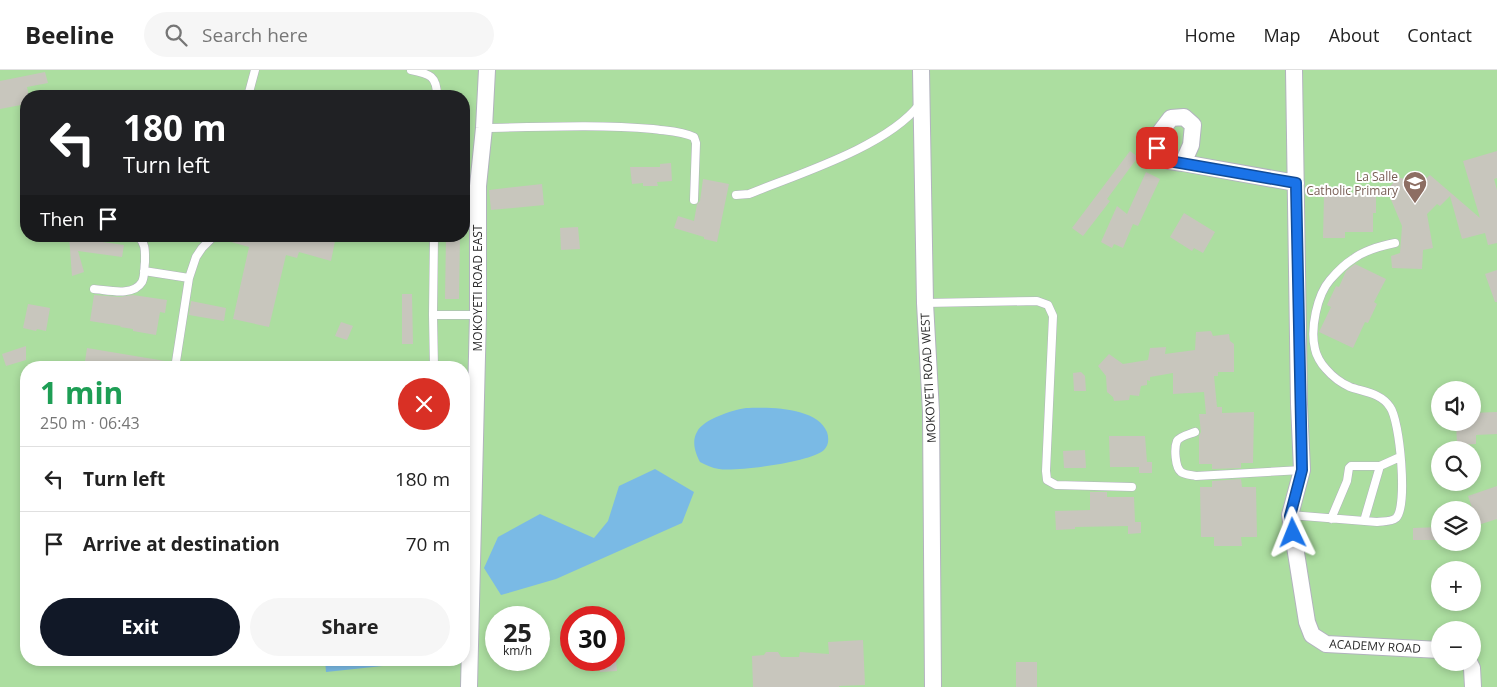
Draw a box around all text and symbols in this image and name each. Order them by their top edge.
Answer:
search box [144,12,494,57]
text: Beeline [25,18,114,51]
icon: search [162,21,190,49]
text: Search here [202,22,308,48]
text: Home [1185,23,1235,47]
text: Map [1263,23,1301,47]
text: About [1329,23,1379,47]
text: Contact [1407,23,1472,47]
text: 180 m [123,104,227,151]
icon: left [40,110,105,175]
pin [1136,127,1178,169]
icon: arrive [1143,134,1171,162]
text: Turn left [123,149,210,179]
place label: La Salle Catholic Primary [1306,168,1399,199]
school or university icon: La Salle Catholic Primary [1402,170,1428,204]
icon: arrive [94,205,122,233]
text: Then [40,206,84,232]
street label: MOKOYETI ROAD EAST [469,224,486,351]
street label: MOKOYETI ROAD WEST [916,312,940,444]
text: 1 min [40,372,123,413]
button: close [398,378,450,430]
map controls [1431,381,1481,671]
button: sound [1431,381,1481,431]
text: 250 m · 06:43 [40,412,140,434]
button: search [1431,441,1481,491]
icon: left [40,465,68,493]
text: Turn left [83,466,165,492]
text: 180 m [395,466,450,492]
button: layers [1431,501,1481,551]
position arrow [1266,506,1318,558]
icon: arrive [40,530,68,558]
text: Arrive at destination [83,531,280,557]
text: 70 m [406,531,450,557]
button: + [1431,561,1481,611]
button: Exit [40,598,240,656]
button: Share [250,598,450,656]
speed limit sign: 30 [560,606,625,671]
text: 25 [503,615,532,649]
button: − [1431,621,1481,671]
street label: ACADEMY ROAD [1329,635,1421,657]
text: km/h [503,642,532,659]

